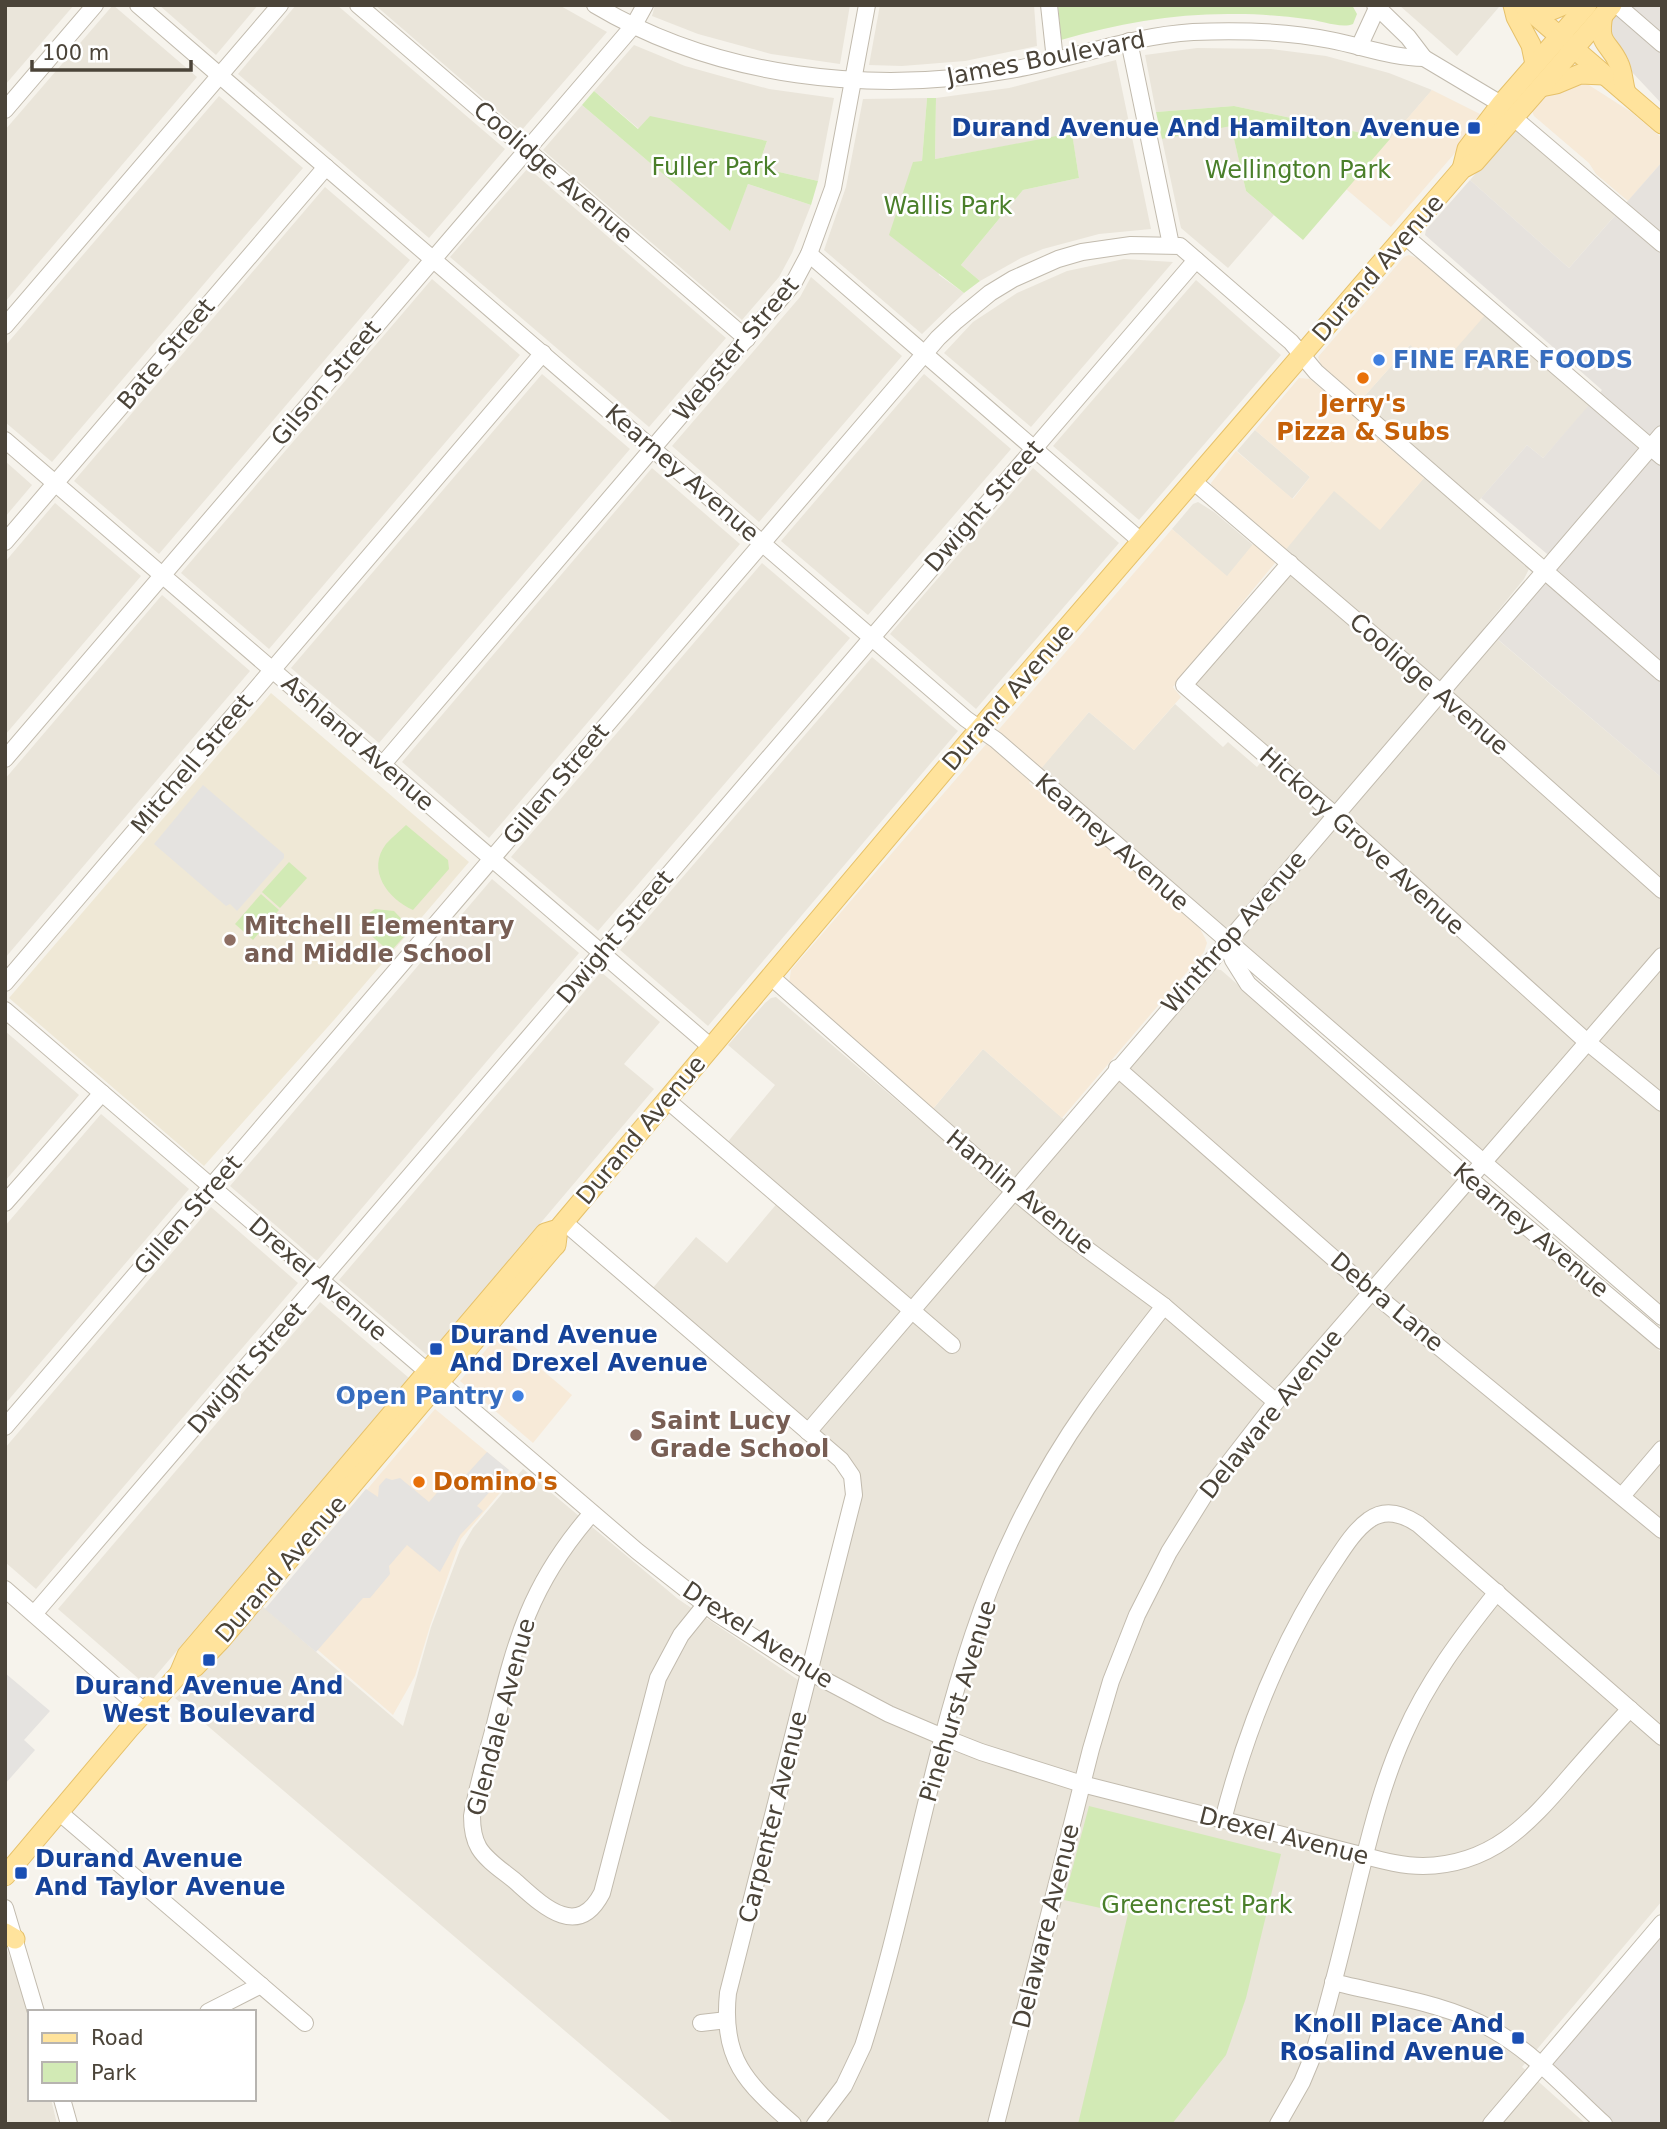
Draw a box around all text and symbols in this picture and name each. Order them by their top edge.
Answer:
street label: James Boulevard [942,25,1148,91]
scale bar [32,28,191,72]
text: 100 m [42,41,109,65]
street label: Coolidge Avenue [468,95,638,249]
place label: Durand Avenue And Hamilton Avenue [951,114,1460,142]
marker: Durand Avenue And Hamilton Avenue [1466,120,1482,136]
park label: Fuller Park [651,153,777,181]
park label: Wellington Park [1205,156,1391,184]
street label: Durand Avenue [1307,189,1449,347]
park label: Wallis Park [884,192,1013,220]
street label: Webster Street [668,271,804,427]
street label: Bate Street [112,293,220,415]
street label: Gilson Street [265,315,387,451]
place label: FINE FARE FOODS [1393,346,1633,374]
marker: FINE FARE FOODS [1371,352,1387,368]
marker: Jerry's Pizza & Subs [1355,370,1371,386]
place label: Jerry's Pizza & Subs [1276,390,1450,446]
street label: Kearney Avenue [599,399,765,547]
street label: Dwight Street [919,434,1049,578]
street label: Coolidge Avenue [1344,607,1514,761]
street label: Durand Avenue [937,618,1079,776]
street label: Ashland Avenue [276,669,440,817]
street label: Mitchell Street [125,688,259,840]
street label: Gillen Street [497,718,615,850]
street label: Hickory Grove Avenue [1254,742,1470,940]
street label: Kearney Avenue [1029,768,1195,916]
street label: Winthrop Avenue [1156,845,1312,1019]
street label: Dwight Street [551,865,679,1009]
place label: Mitchell Elementary and Middle School [244,912,515,968]
marker: Mitchell Elementary and Middle School [222,932,238,948]
street label: Durand Avenue [571,1050,711,1210]
street label: Hamlin Avenue [941,1124,1099,1260]
street label: Gillen Street [129,1150,247,1280]
street label: Kearney Avenue [1448,1157,1614,1303]
street label: Drexel Avenue [243,1211,393,1347]
street label: Debra Lane [1325,1247,1449,1357]
street label: Dwight Street [182,1296,312,1440]
place label: Durand Avenue And Drexel Avenue [450,1321,708,1377]
street label: Delaware Avenue [1194,1324,1348,1504]
marker: Durand Avenue And Drexel Avenue [428,1341,444,1357]
place label: Open Pantry [336,1382,504,1410]
marker: Open Pantry [510,1388,526,1404]
place label: Saint Lucy Grade School [650,1407,829,1463]
marker: Saint Lucy Grade School [628,1427,644,1443]
place label: Domino's [433,1468,558,1496]
marker: Domino's [411,1474,427,1490]
street label: Durand Avenue [210,1490,352,1648]
street label: Drexel Avenue [677,1576,839,1694]
street label: Pinehurst Avenue [914,1597,1002,1805]
street label: Glendale Avenue [461,1615,541,1819]
marker: Durand Avenue And West Boulevard [201,1652,217,1668]
place label: Durand Avenue And West Boulevard [75,1672,343,1728]
street label: Carpenter Avenue [733,1708,813,1926]
street label: Drexel Avenue [1196,1801,1372,1871]
street label: Delaware Avenue [1007,1821,1085,2031]
place label: Durand Avenue And Taylor Avenue [35,1845,286,1901]
marker: Durand Avenue And Taylor Avenue [13,1865,29,1881]
park label: Greencrest Park [1101,1891,1293,1919]
legend [28,2010,256,2101]
place label: Knoll Place And Rosalind Avenue [1279,2010,1504,2066]
text: Road [91,2026,144,2050]
marker: Knoll Place And Rosalind Avenue [1510,2030,1526,2046]
text: Park [91,2061,137,2085]

